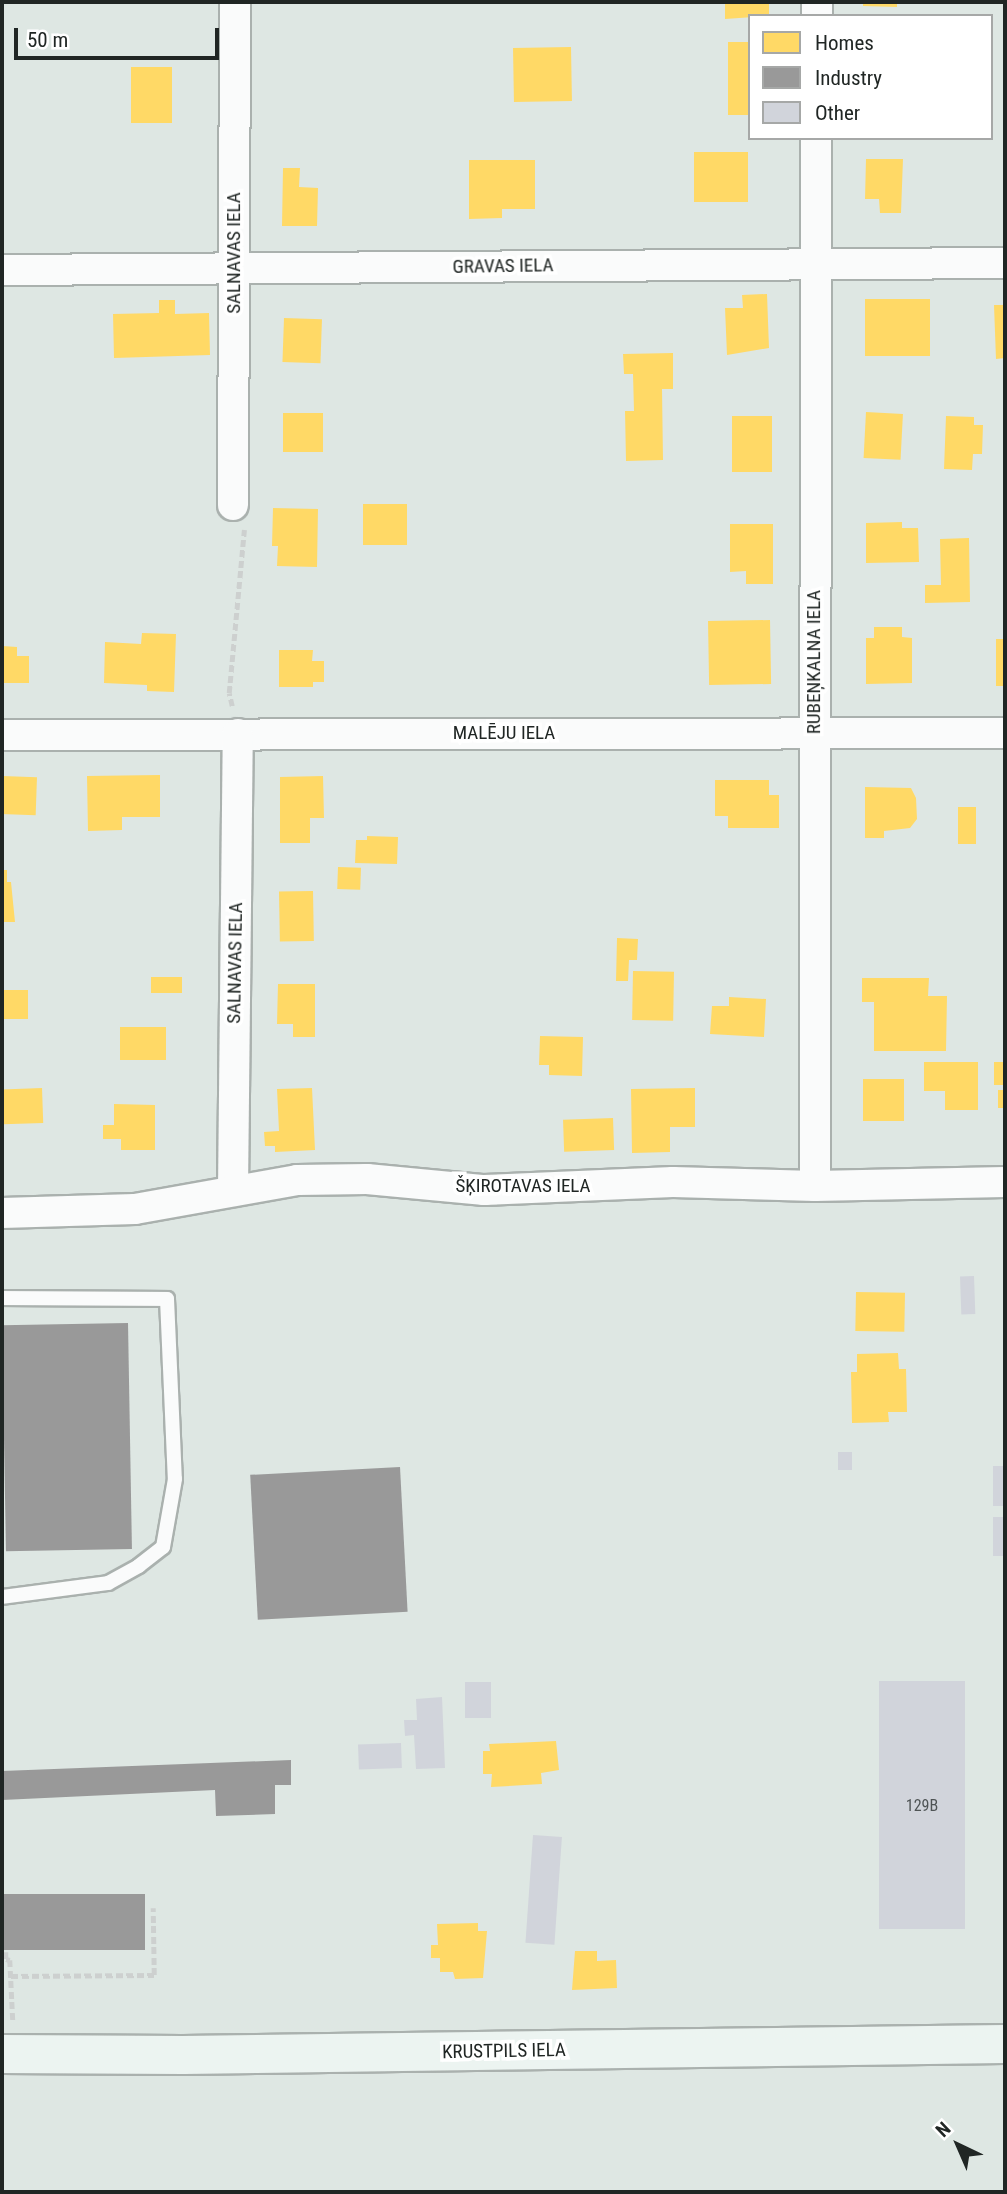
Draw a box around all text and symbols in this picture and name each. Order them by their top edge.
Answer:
scale bar [18,14,222,58]
legend [748,14,993,140]
text: 50 m [27,28,68,52]
text: Homes [815,31,874,55]
text: Industry [815,66,882,90]
text: Other [815,101,860,125]
street label: SALNAVAS IELA [223,192,245,314]
street label: GRAVAS IELA [452,254,554,278]
street label: RUBEŅKALNA IELA [803,590,825,734]
street label: MALĒJU IELA [453,722,555,744]
street label: SALNAVAS IELA [223,902,247,1024]
street label: ŠĶIROTAVAS IELA [455,1175,591,1197]
house number: 129B [906,1796,938,1816]
street label: KRUSTPILS IELA [442,2039,566,2063]
north arrow [923,2110,993,2180]
text: N [931,2117,955,2142]

